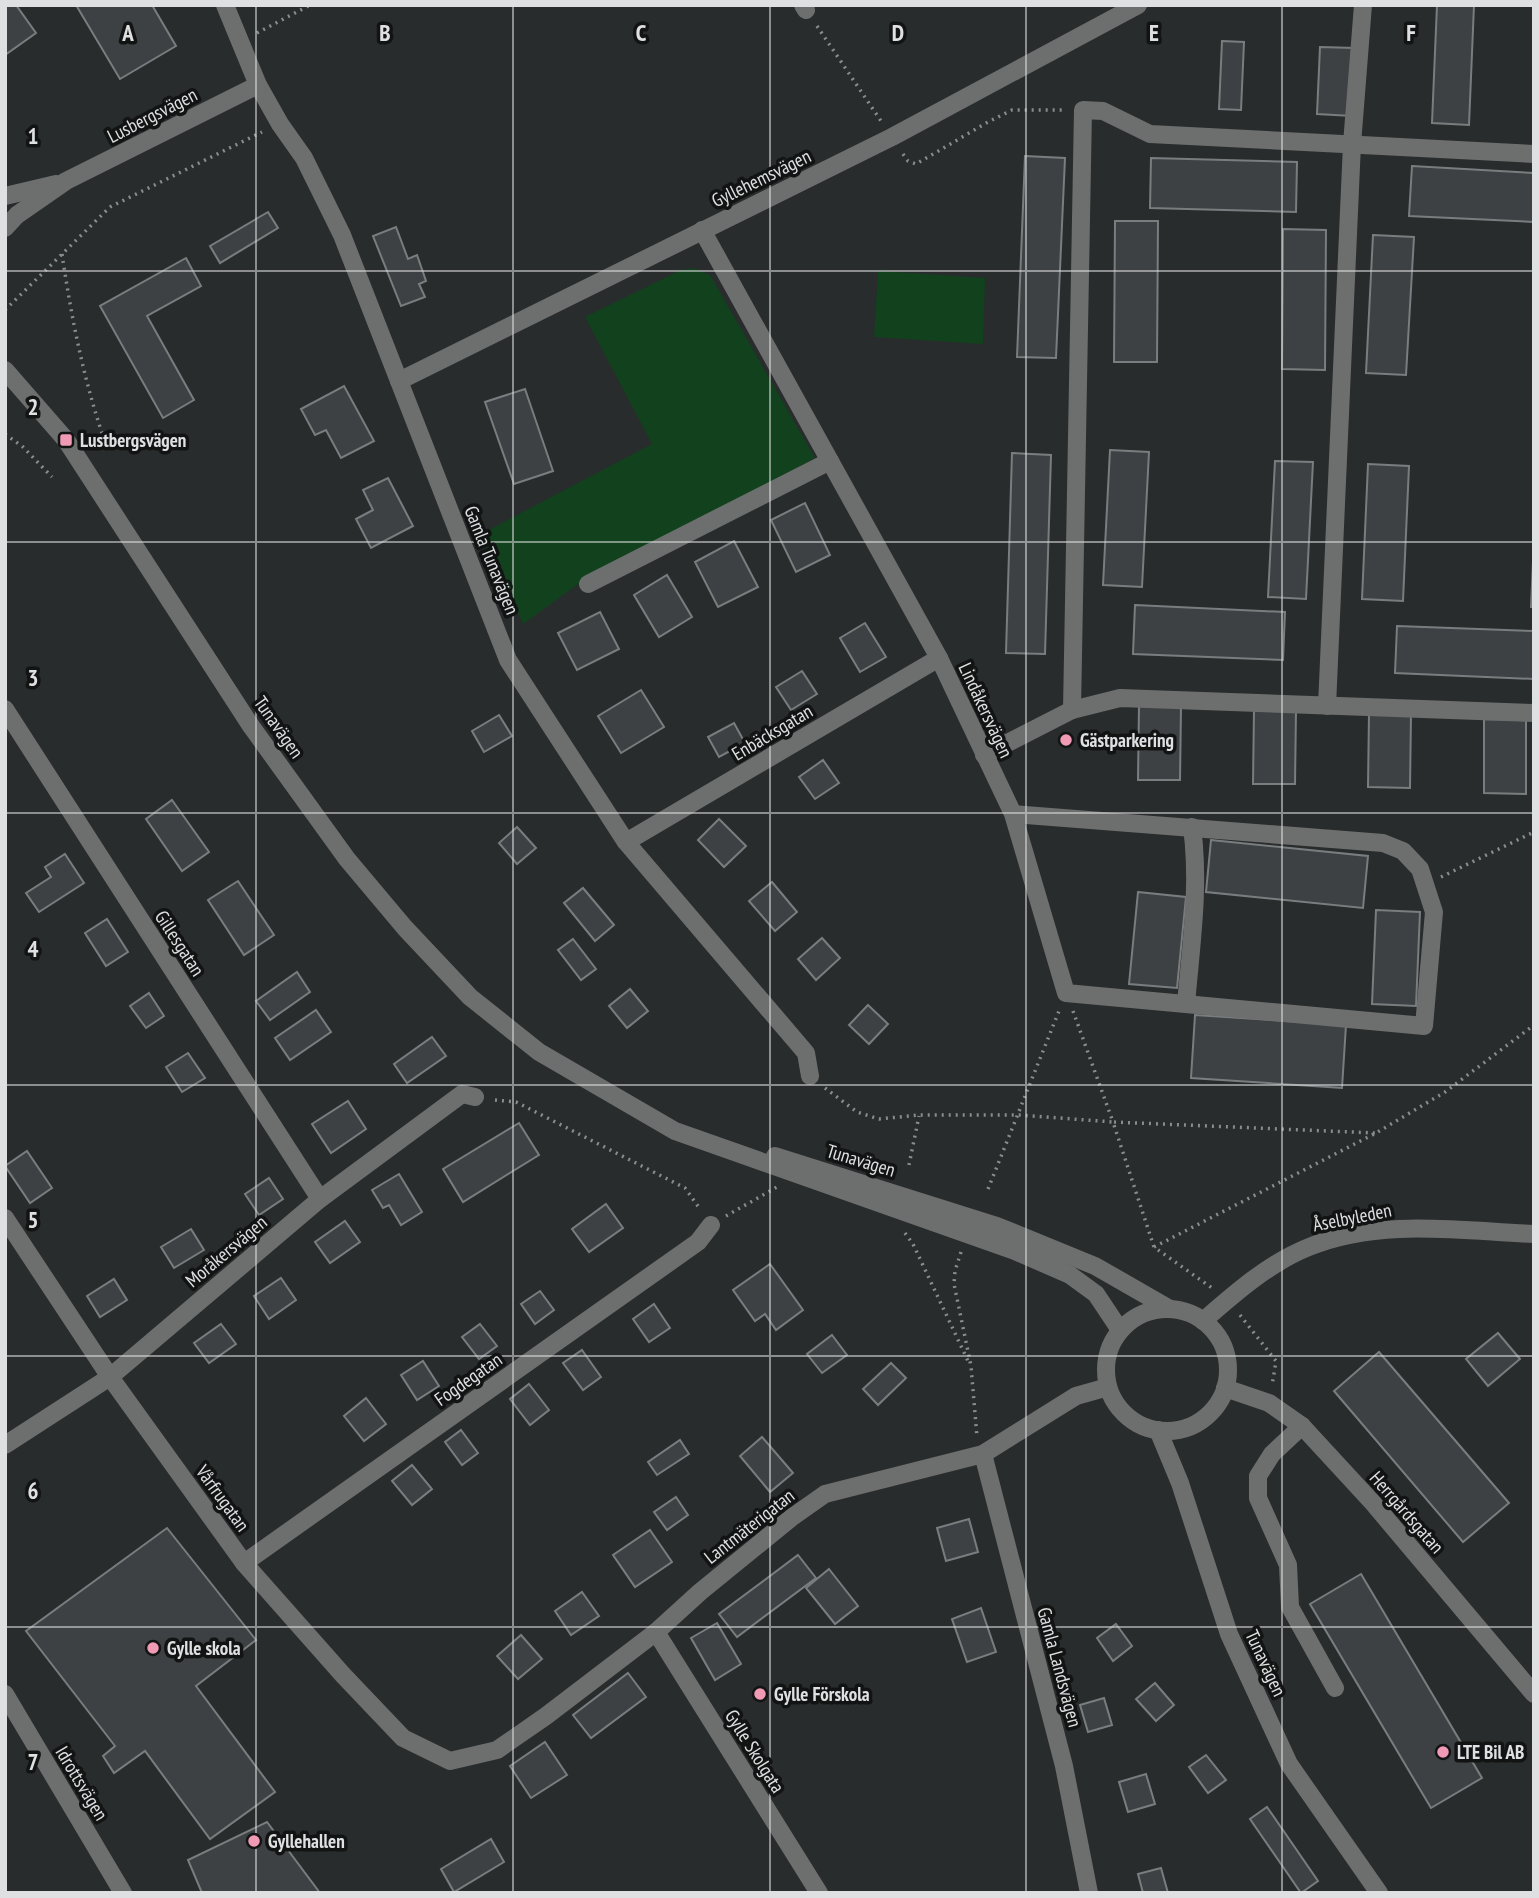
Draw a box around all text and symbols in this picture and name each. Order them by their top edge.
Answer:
text: A [121,18,134,47]
text: B [379,18,391,47]
text: C [636,18,647,47]
text: D [892,18,904,47]
text: E [1149,18,1159,47]
text: F [1406,18,1416,47]
street label: Lusbergsvägen [103,82,201,148]
text: 1 [28,121,39,150]
street label: Gyllehemsvägen [707,144,815,212]
text: 2 [28,392,39,421]
place label: Lustbergsvägen [80,428,186,452]
marker: Lustbergsvägen [58,432,74,448]
street label: Gamla Tunavägen [459,502,525,618]
street label: Lindåkersvägen [954,659,1018,761]
text: 3 [28,663,39,692]
street label: Tunavägen [249,691,309,763]
street label: Enbäcksgatan [727,699,817,765]
place label: Gästparkering [1080,728,1174,752]
marker: Gästparkering [1058,732,1074,748]
street label: Gillesgatan [150,906,210,980]
text: 4 [28,934,39,963]
street label: Tunavägen [824,1138,898,1182]
street label: Åselbyleden [1311,1198,1393,1236]
text: 5 [28,1205,39,1234]
street label: Moråkersvägen [180,1210,272,1292]
street label: Fogdegatan [430,1347,506,1411]
street label: Vårfrugatan [190,1459,255,1536]
street label: Herrgårdsgatan [1365,1466,1449,1558]
text: 6 [28,1476,39,1505]
street label: Lantmäterigatan [699,1483,799,1569]
street label: Gamla Landsvägen [1032,1605,1088,1729]
street label: Tunavägen [1240,1626,1292,1700]
place label: Gylle skola [167,1636,241,1660]
marker: Gylle skola [145,1640,161,1656]
place label: Gylle Förskola [774,1682,870,1706]
marker: Gylle Förskola [752,1686,768,1702]
street label: Gylle Skolgata [720,1705,790,1797]
place label: LTE Bil AB [1457,1740,1524,1764]
street label: Idrottsvägen [51,1742,113,1824]
marker: LTE Bil AB [1435,1744,1451,1760]
text: 7 [28,1747,39,1776]
place label: Gyllehallen [268,1829,345,1853]
marker: Gyllehallen [246,1833,262,1849]

